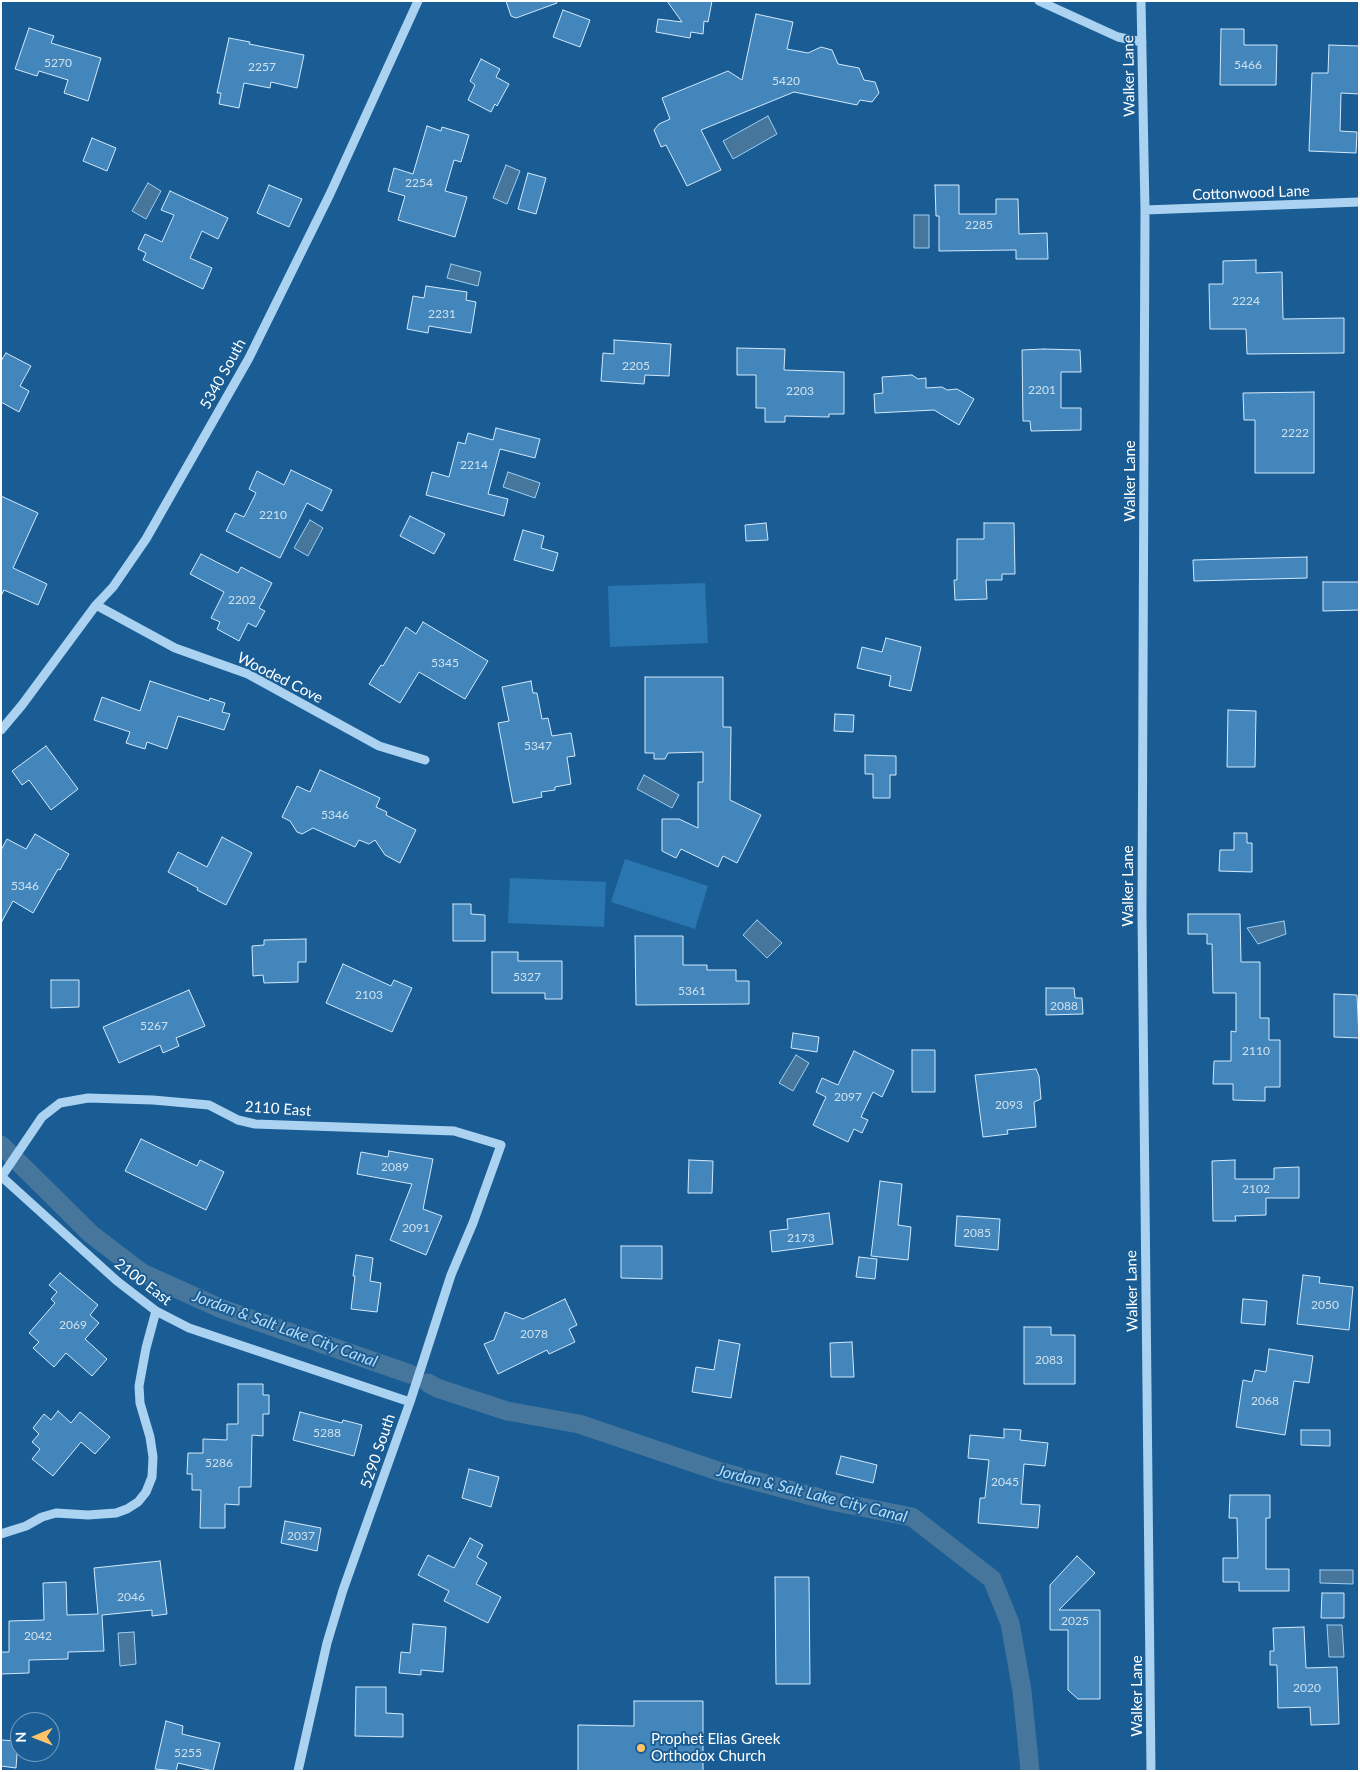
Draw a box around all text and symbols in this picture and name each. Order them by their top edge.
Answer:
street label: Walker Lane [1119,35,1139,117]
house number: 5270 [44,56,72,70]
house number: 5466 [1234,58,1262,72]
house number: 2257 [248,60,276,74]
house number: 5420 [772,74,800,88]
house number: 2254 [405,176,433,190]
street label: Cottonwood Lane [1192,182,1310,204]
house number: 2285 [965,218,993,232]
house number: 2224 [1232,294,1260,308]
house number: 2231 [428,307,456,321]
street label: 5340 South [196,336,250,412]
house number: 2205 [622,359,650,373]
house number: 2201 [1028,383,1056,397]
house number: 2203 [786,384,814,398]
house number: 2222 [1281,426,1309,440]
street label: Walker Lane [1121,440,1139,522]
house number: 2214 [460,458,488,472]
house number: 2210 [259,508,287,522]
house number: 2202 [228,593,256,607]
street label: Wooded Cove [234,649,326,707]
house number: 5345 [431,656,459,670]
house number: 5347 [524,739,552,753]
house number: 5346 [321,808,349,822]
street label: Walker Lane [1119,845,1137,927]
house number: 5346 [11,879,39,893]
house number: 5327 [513,970,541,984]
house number: 5361 [678,984,706,998]
house number: 2103 [355,988,383,1002]
house number: 2088 [1050,999,1078,1013]
house number: 5267 [140,1019,168,1033]
house number: 2110 [1242,1044,1270,1058]
house number: 2097 [834,1090,862,1104]
street label: 2110 East [244,1098,312,1120]
house number: 2093 [995,1098,1023,1112]
house number: 2089 [381,1160,409,1174]
house number: 2102 [1242,1182,1270,1196]
house number: 2091 [402,1221,430,1235]
house number: 2085 [963,1226,991,1240]
house number: 2173 [787,1231,815,1245]
street label: Walker Lane [1122,1250,1142,1332]
street label: 2100 East [111,1255,175,1309]
water label: Jordan & Salt Lake City Canal [190,1287,380,1371]
house number: 2050 [1311,1298,1339,1312]
house number: 2069 [59,1318,87,1332]
house number: 2078 [520,1327,548,1341]
house number: 2083 [1035,1353,1063,1367]
house number: 2068 [1251,1394,1279,1408]
street label: 5290 South [357,1412,399,1490]
house number: 5288 [313,1426,341,1440]
house number: 5286 [205,1456,233,1470]
water label: Jordan & Salt Lake City Canal [715,1461,909,1527]
house number: 2045 [991,1475,1019,1489]
house number: 2037 [287,1529,315,1543]
house number: 2046 [117,1590,145,1604]
house number: 2025 [1061,1614,1089,1628]
house number: 2042 [24,1629,52,1643]
street label: Walker Lane [1128,1655,1146,1737]
house number: 2020 [1293,1681,1321,1695]
north arrow [10,1712,60,1762]
place label: Prophet Elias Greek Orthodox Church [651,1730,780,1765]
text: N [12,1732,29,1743]
marker: Prophet Elias Greek Orthodox Church [635,1742,647,1754]
house number: 5255 [174,1746,202,1760]

